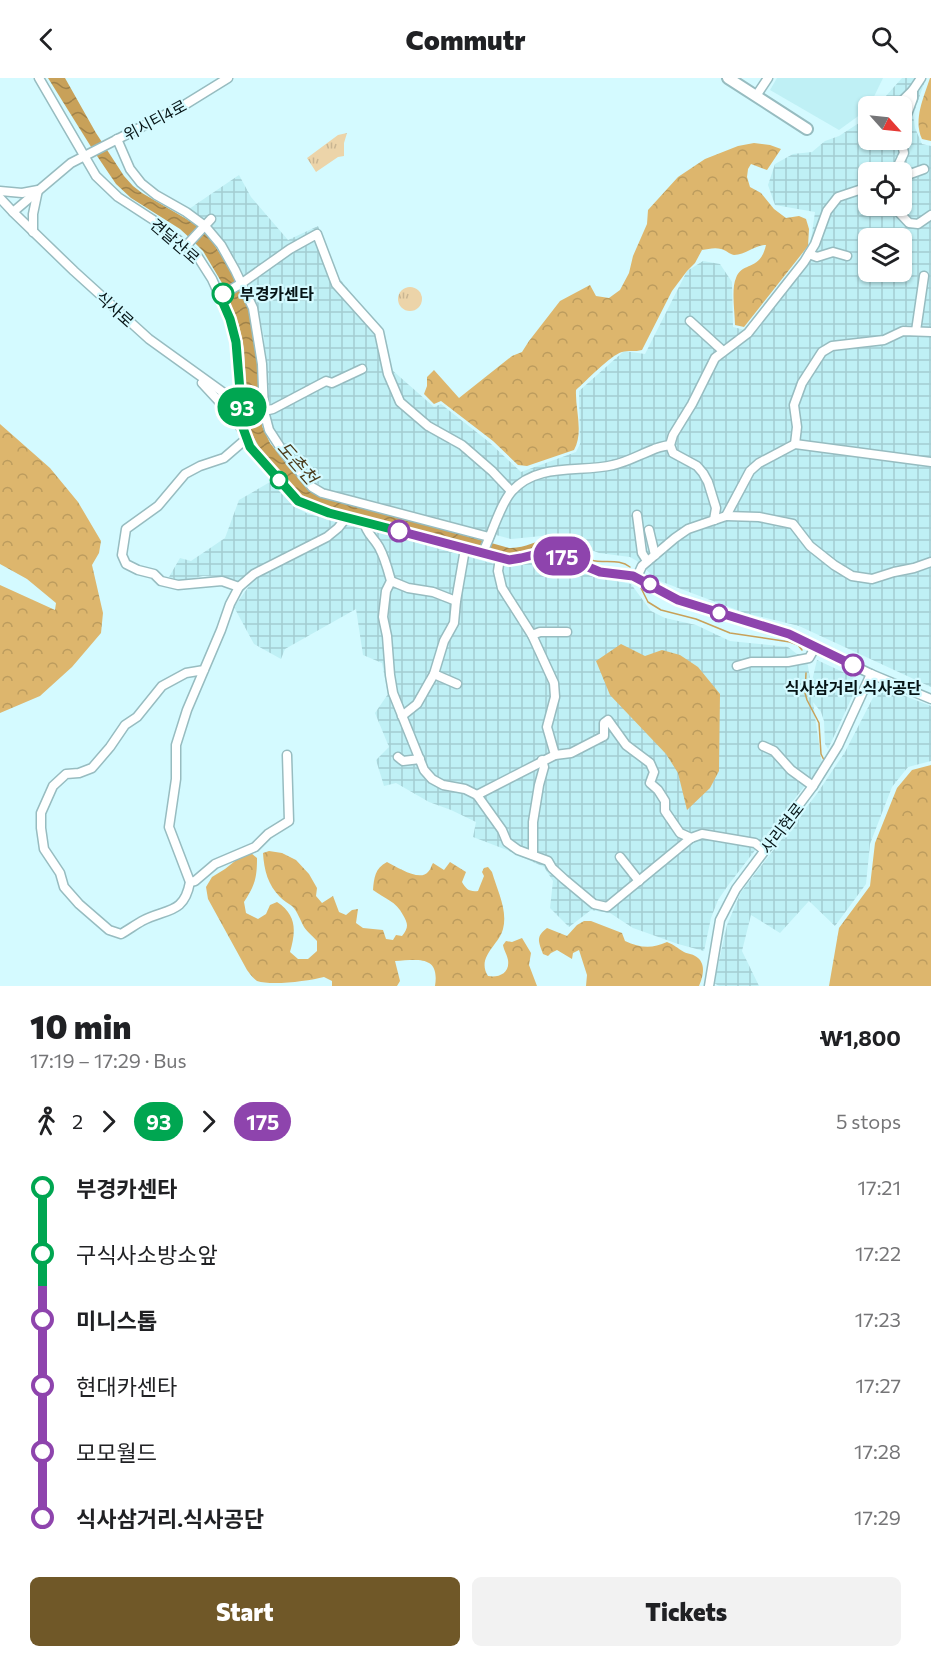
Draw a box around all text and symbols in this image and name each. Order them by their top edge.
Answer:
icon: back [30,23,63,56]
text: Commutr [405,23,526,56]
icon: search [868,23,901,56]
street label: 위시티4로 [120,95,190,144]
north arrow [858,96,912,150]
map controls [858,96,912,282]
button: locate [858,162,912,216]
street label: 견달산로 [147,214,204,267]
button: layers [858,228,912,282]
marker: 부경카센타 [212,283,234,305]
place label: 부경카센타 [240,284,314,303]
street label: 식사로 [93,287,138,331]
line badge: 93 [215,388,269,426]
text: 93 [229,395,255,420]
water label: 도촌천 [273,436,324,490]
unlabelled marker [270,471,288,489]
unlabelled marker [388,520,410,542]
line badge: 175 [528,536,596,576]
text: 175 [545,544,579,569]
unlabelled marker [641,575,659,593]
unlabelled marker [710,604,728,622]
marker: 식사삼거리.식사공단 [842,654,864,676]
place label: 식사삼거리.식사공단 [785,678,921,697]
street label: 사리현로 [756,798,807,857]
text: 10 min [30,1005,131,1046]
text: ₩1,800 [819,1024,901,1051]
text: 17:19 – 17:29 · Bus [30,1048,187,1072]
icon: walk [30,1105,63,1138]
icon: forward [92,1105,125,1138]
icon: forward [192,1105,225,1138]
text: 2 [72,1109,83,1133]
text: 93 [146,1109,171,1134]
text: 175 [246,1109,279,1134]
text: 5 stops [836,1109,901,1133]
text: 부경카센타 [76,1175,177,1202]
text: 17:21 [858,1175,901,1199]
text: 구식사소방소앞 [76,1241,218,1268]
text: 17:22 [855,1241,901,1265]
text: 미니스톱 [76,1307,157,1334]
text: 17:23 [855,1307,901,1331]
text: 현대카센타 [76,1373,177,1400]
text: 17:27 [856,1373,901,1397]
text: 모모월드 [76,1439,157,1466]
text: 17:28 [854,1439,901,1463]
text: 식사삼거리.식사공단 [76,1505,264,1532]
text: 17:29 [854,1505,901,1529]
button: Start [30,1577,460,1646]
button: Tickets [472,1577,901,1646]

